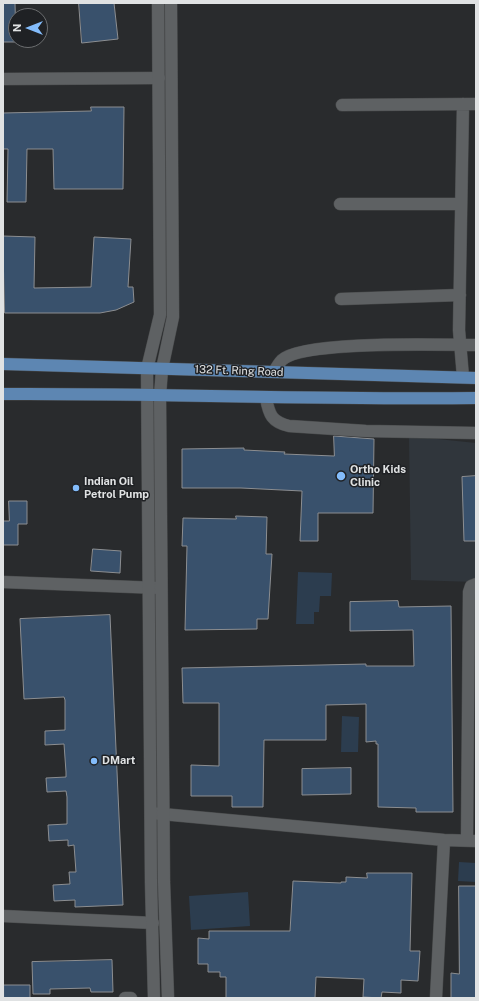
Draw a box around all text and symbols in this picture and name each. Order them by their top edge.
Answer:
north arrow [8,8,48,48]
text: N [11,24,23,32]
street label: 132 Ft. Ring Road [194,363,284,379]
place label: Ortho Kids Clinic [350,463,406,489]
marker: Ortho Kids Clinic [335,470,347,482]
place label: Indian Oil Petrol Pump [84,475,149,501]
marker: Indian Oil Petrol Pump [71,483,81,493]
place label: DMart [102,754,135,768]
marker: DMart [89,756,99,766]

